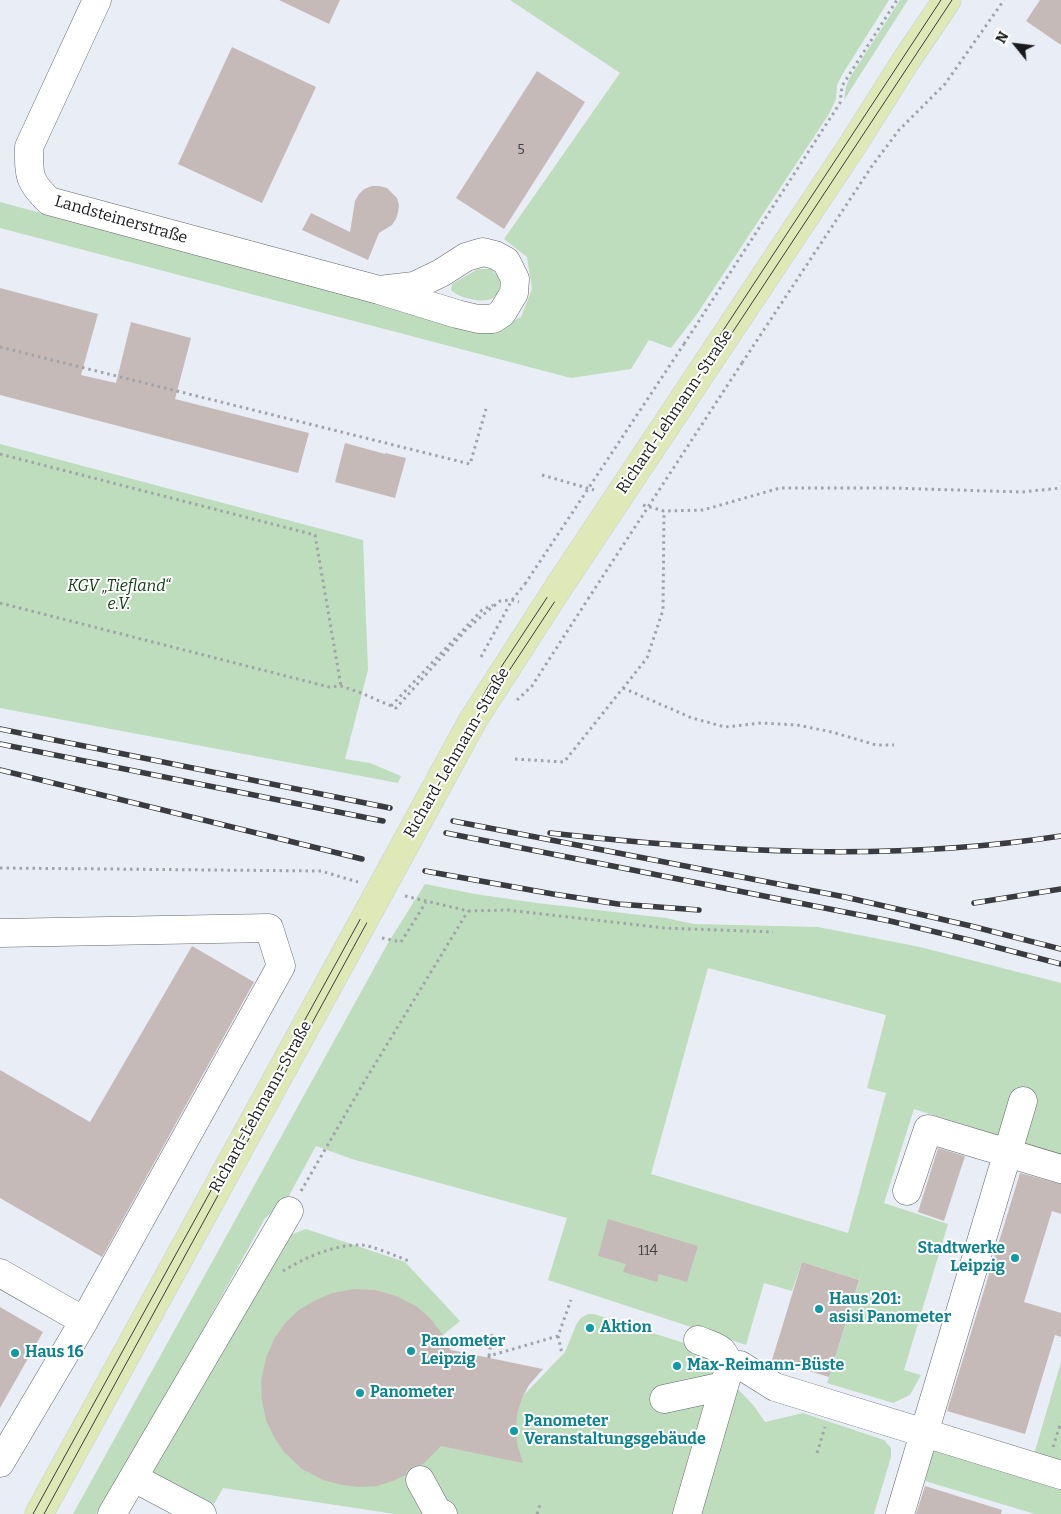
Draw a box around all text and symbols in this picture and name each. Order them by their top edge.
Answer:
north arrow [991,20,1041,70]
text: N [992,29,1012,46]
house number: 5 [517,142,525,158]
street label: Landsteinerstraße [52,192,190,248]
street label: Richard-Lehmann-Straße [613,326,737,498]
park label: KGV „Tiefland“ e.V. [68,577,170,615]
street label: Richard-Lehmann-Straße [400,664,514,842]
street label: Richard-Lehmann-Straße [206,1018,316,1196]
place label: Stadtwerke Leipzig [918,1239,1005,1277]
house number: 114 [638,1243,658,1259]
marker: Stadtwerke Leipzig [1009,1252,1021,1264]
place label: Haus 201: asisi Panometer [829,1290,951,1328]
marker: Haus 201: asisi Panometer [813,1303,825,1315]
place label: Aktion [600,1318,652,1338]
marker: Aktion [584,1322,596,1334]
place label: Panometer Leipzig [421,1332,505,1370]
place label: Haus 16 [25,1343,84,1363]
marker: Panometer Leipzig [405,1345,417,1357]
marker: Haus 16 [9,1347,21,1359]
place label: Max-Reimann-Büste [687,1356,844,1376]
marker: Max-Reimann-Büste [671,1360,683,1372]
place label: Panometer [370,1383,454,1403]
marker: Panometer [354,1387,366,1399]
place label: Panometer Veranstaltungsgebäude [524,1412,706,1450]
marker: Panometer Veranstaltungsgebäude [508,1425,520,1437]

